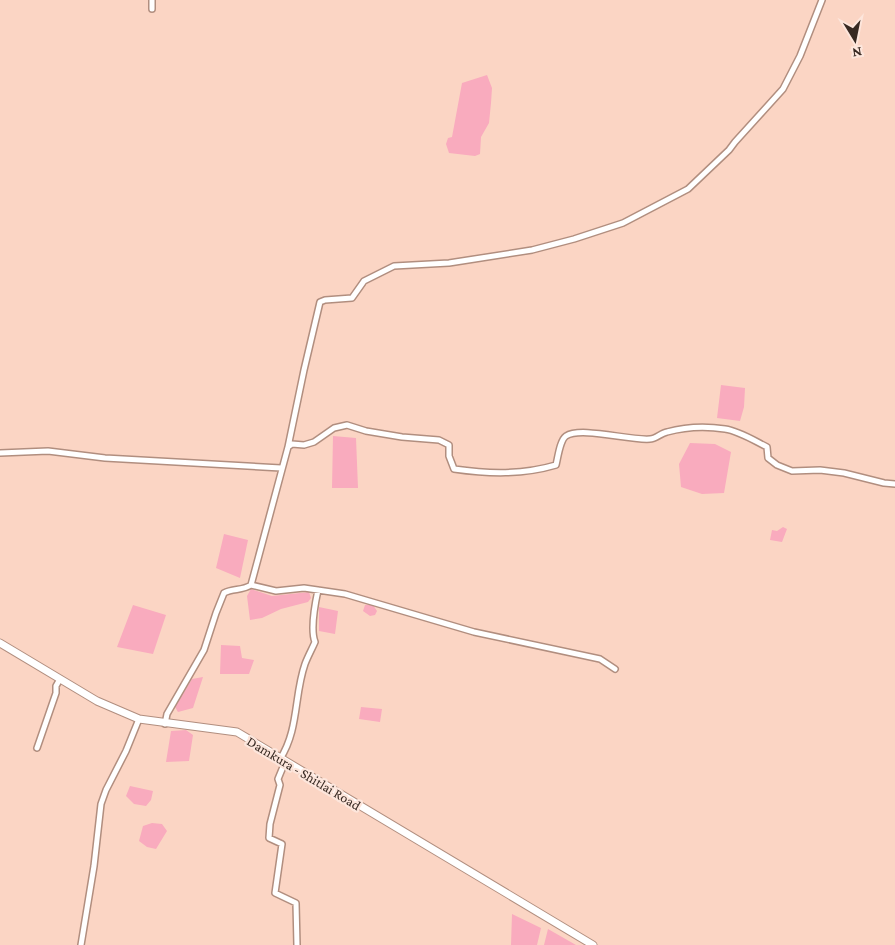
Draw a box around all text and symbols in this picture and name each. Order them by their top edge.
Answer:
north arrow [830,15,880,65]
text: N [851,44,863,62]
street label: Damkura - Shitlai Road [244,733,364,814]

